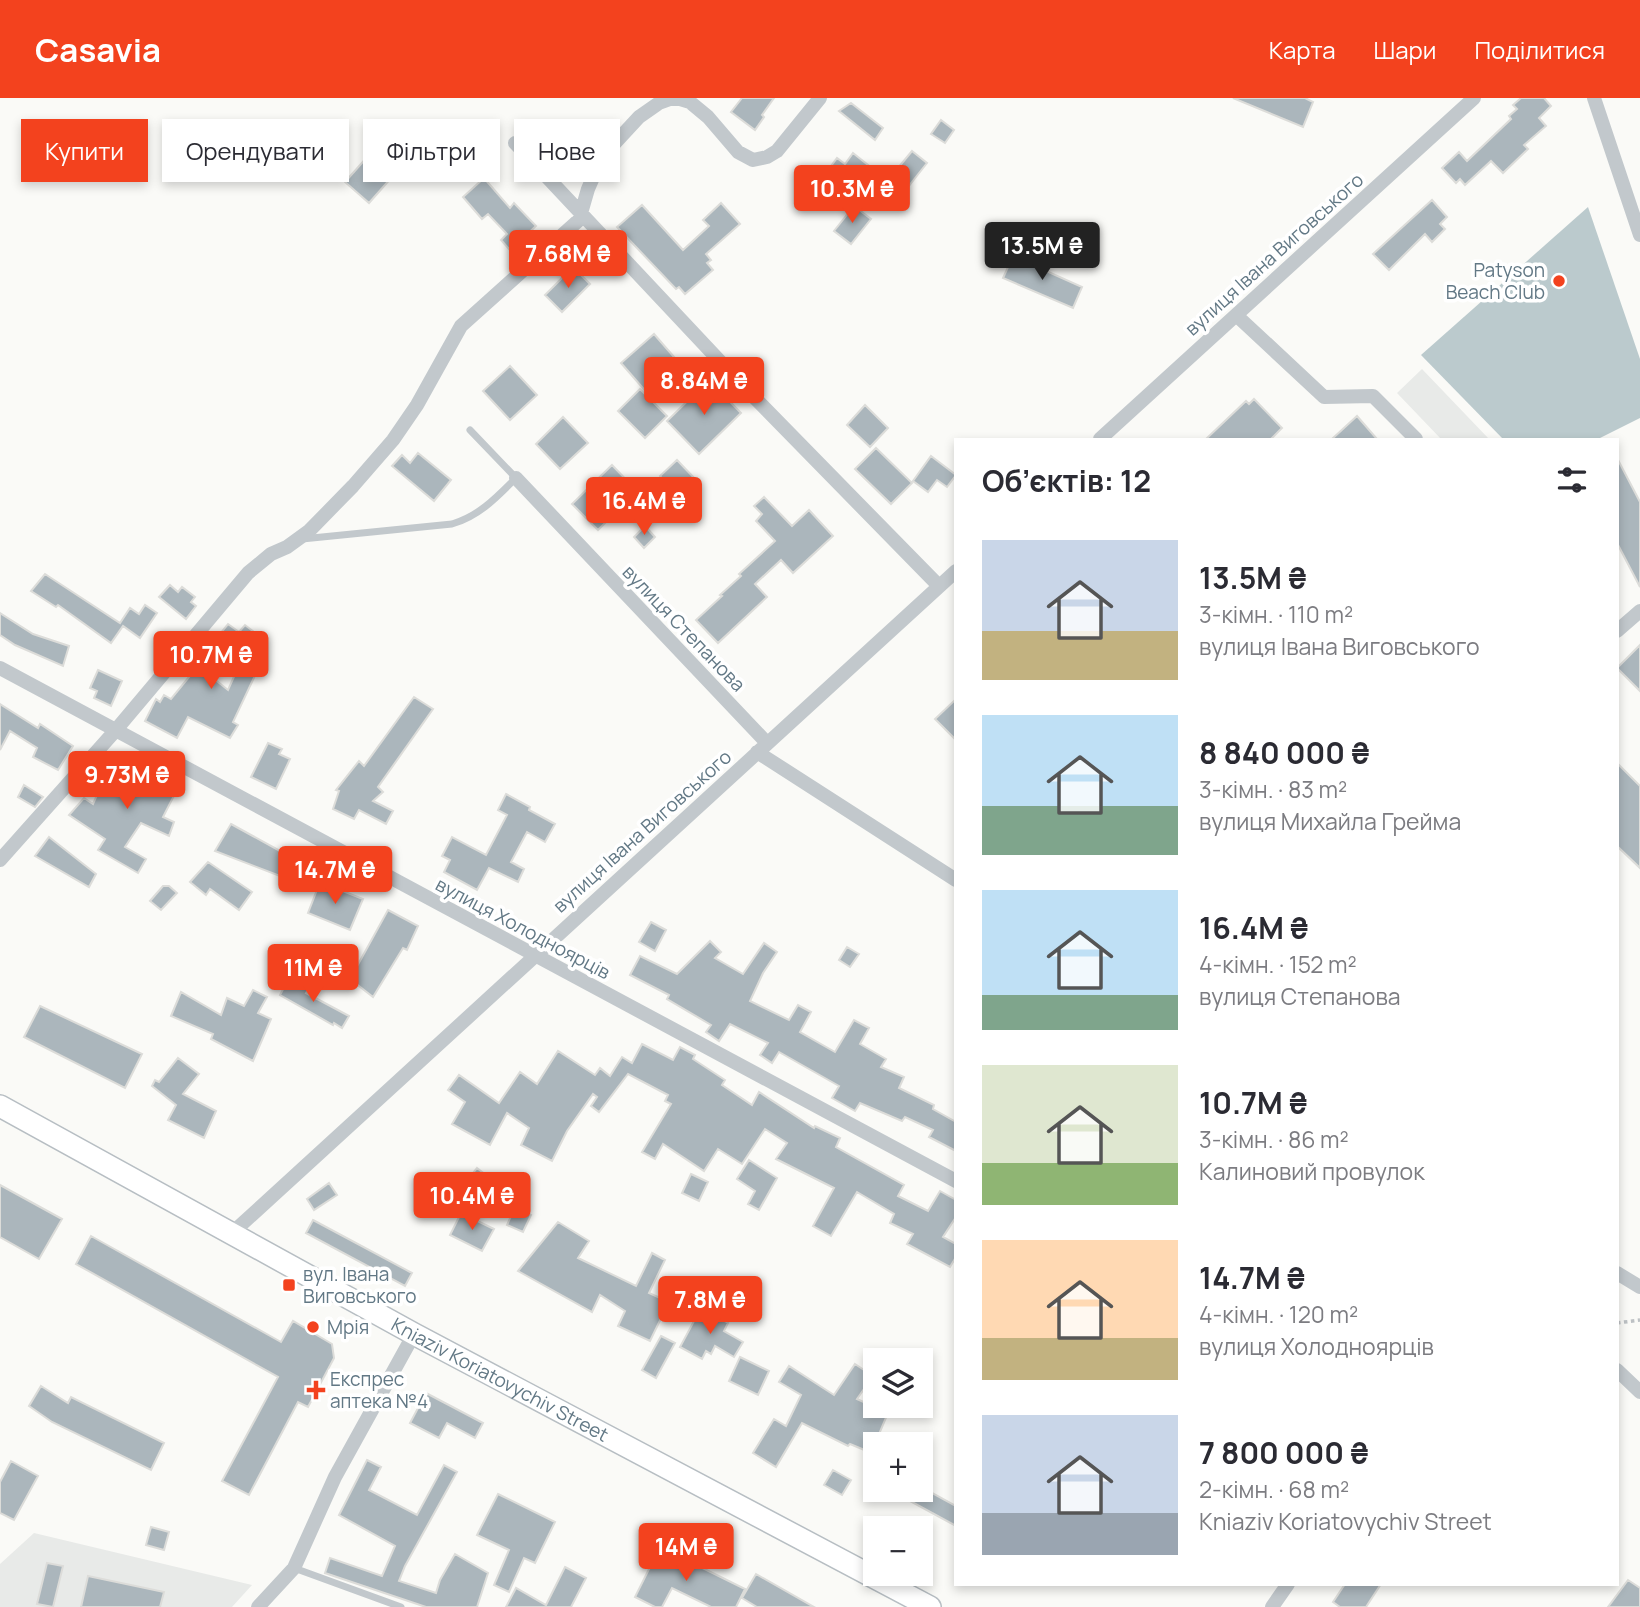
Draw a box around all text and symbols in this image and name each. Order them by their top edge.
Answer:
text: Casavia [35,27,161,72]
text: Карта [1269,33,1336,66]
text: Шари [1374,33,1436,66]
text: Поділитися [1474,33,1605,66]
chip: Купити [21,119,148,182]
chip: Орендувати [162,119,349,182]
chip: Фільтри [363,119,500,182]
chip: Нове [514,119,620,182]
pin: 10.3M ₴ [787,166,917,225]
street label: вулиця Івана Виговського [1179,167,1369,341]
text: 10.3M ₴ [810,172,894,204]
pin: 13.5M ₴ [977,222,1107,282]
text: 13.5M ₴ [1001,229,1083,261]
pin: 7.68M ₴ [503,230,633,290]
text: 7.68M ₴ [525,237,611,269]
place label: Patyson Beach Club [1446,257,1545,305]
marker: Patyson Beach Club [1551,273,1567,289]
pin: 8.84M ₴ [639,358,769,417]
text: 8.84M ₴ [660,364,748,396]
text: Об’єктів: 12 [982,460,1151,501]
icon: filters [1553,461,1591,499]
pin: 16.4M ₴ [579,478,709,537]
text: 16.4M ₴ [602,484,686,516]
text: 13.5M ₴ [1199,557,1307,598]
street label: вулиця Степанова [617,559,751,697]
icon: home [1038,568,1122,652]
text: 3-кімн. · 110 m² [1199,598,1353,630]
text: вулиця Івана Виговського [1199,630,1480,662]
pin: 10.7M ₴ [146,632,276,691]
text: 10.7M ₴ [169,638,253,670]
text: 8 840 000 ₴ [1199,732,1370,773]
icon: home [1038,743,1122,827]
street label: вулиця Івана Виговського [547,744,737,918]
pin: 9.73M ₴ [62,752,192,811]
text: 9.73M ₴ [84,758,170,790]
text: 3-кімн. · 83 m² [1199,773,1347,805]
text: вулиця Михайла Грейма [1199,805,1461,837]
pin: 14.7M ₴ [270,846,400,906]
text: 14.7M ₴ [294,853,376,885]
street label: вулиця Холодноярців [431,871,615,985]
text: 16.4M ₴ [1199,907,1309,948]
icon: home [1038,918,1122,1002]
pin: 11M ₴ [264,944,362,1004]
text: 4-кімн. · 152 m² [1199,948,1357,980]
text: 11M ₴ [284,951,342,983]
text: вулиця Степанова [1199,980,1401,1012]
text: 10.7M ₴ [1199,1082,1307,1123]
icon: home [1038,1093,1122,1177]
text: 3-кімн. · 86 m² [1199,1123,1349,1155]
text: Калиновий провулок [1199,1155,1425,1187]
pin: 10.4M ₴ [407,1172,537,1232]
text: 10.4M ₴ [430,1179,514,1211]
text: 14.7M ₴ [1199,1257,1305,1298]
place label: вул. Івана Виговського [303,1261,417,1309]
icon: home [1038,1268,1122,1352]
pin: 7.8M ₴ [653,1276,767,1336]
marker: вул. Івана Виговського [281,1277,297,1293]
text: 7.8M ₴ [674,1283,746,1315]
text: 4-кімн. · 120 m² [1199,1298,1358,1330]
street label: Kniaziv Koriatovychiv Street [387,1311,613,1448]
place label: Мрія [327,1314,369,1340]
marker: Мрія [305,1319,321,1335]
text: вулиця Холодноярців [1199,1330,1434,1362]
map controls [863,1348,933,1586]
button: layers [863,1348,933,1418]
place label: Експрес аптека №4 [330,1366,428,1414]
marker: Експрес аптека №4 [308,1382,324,1398]
button: + [863,1432,933,1502]
text: 7 800 000 ₴ [1199,1432,1369,1473]
icon: home [1038,1443,1122,1527]
text: 2-кімн. · 68 m² [1199,1473,1349,1505]
text: Kniaziv Koriatovychiv Street [1199,1505,1492,1537]
button: − [863,1516,933,1586]
pin: 14M ₴ [637,1524,735,1583]
text: 14M ₴ [655,1530,717,1562]

